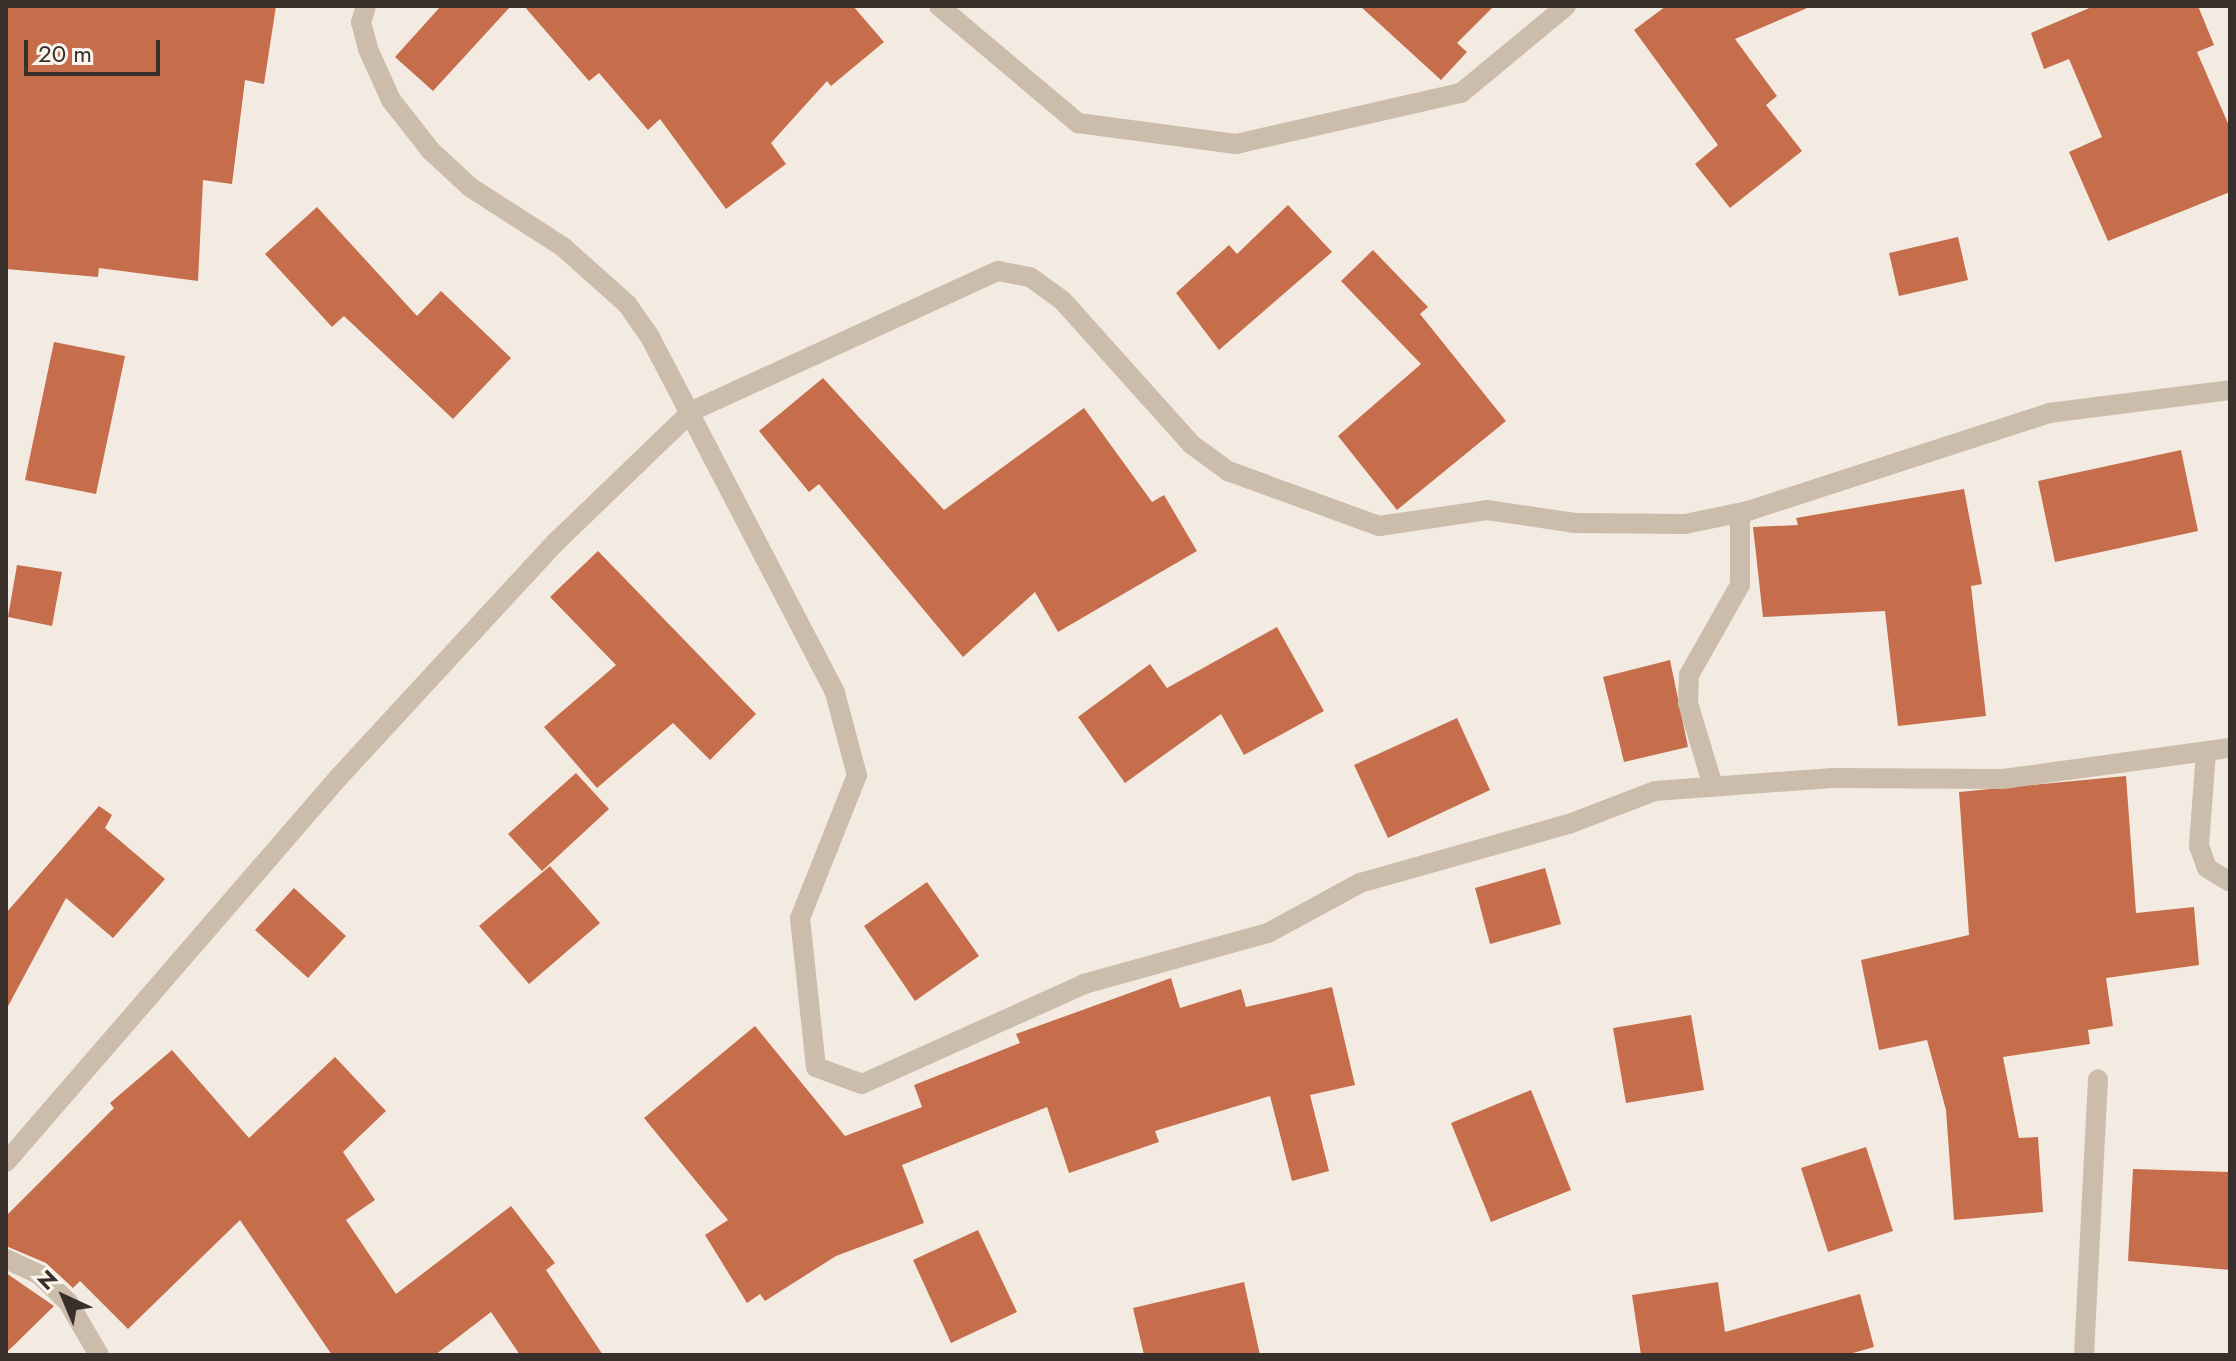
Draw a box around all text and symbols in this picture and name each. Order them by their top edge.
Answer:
scale bar [28,24,164,74]
text: 20 m [38,36,92,71]
north arrow [24,1257,104,1337]
text: N [30,1262,65,1297]

